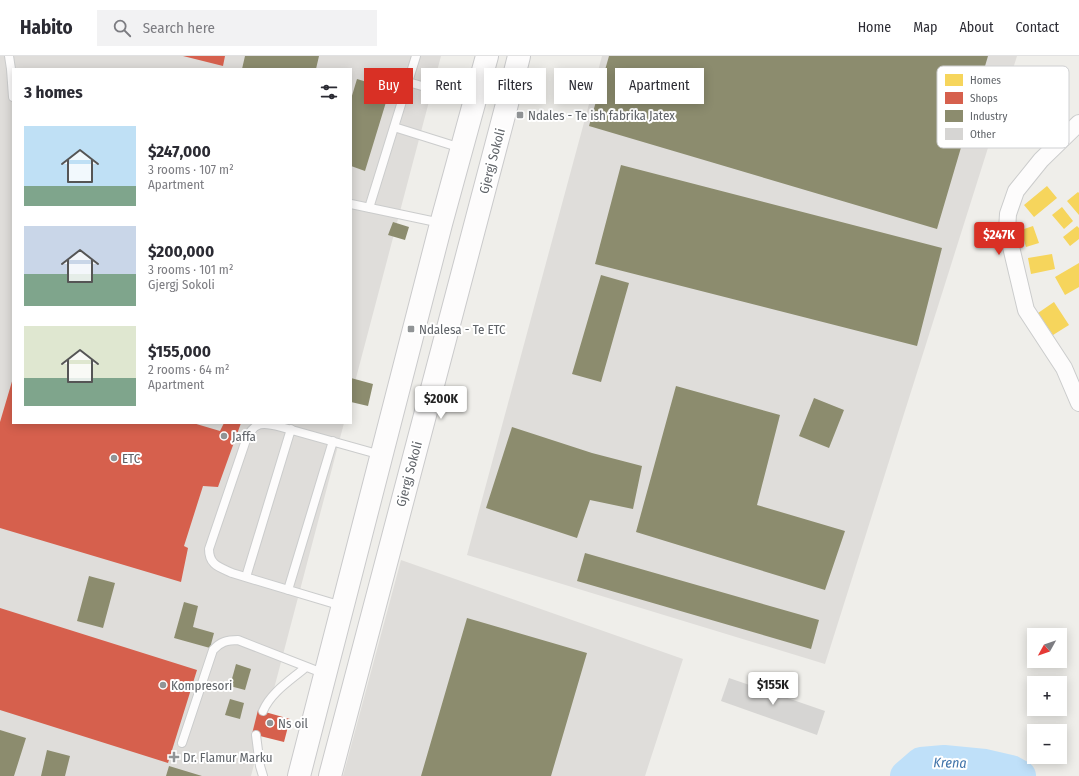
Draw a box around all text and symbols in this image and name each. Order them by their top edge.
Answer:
search box [97,10,377,46]
text: Habito [20,16,73,39]
icon: search [111,17,133,39]
text: Search here [143,19,215,37]
text: Home [858,19,891,36]
text: Map [913,19,937,36]
text: About [959,19,994,36]
text: Contact [1016,19,1059,36]
legend [937,66,1069,148]
chip: Buy [364,68,413,104]
chip: Rent [421,68,476,104]
chip: Filters [484,68,546,104]
chip: New [554,68,607,104]
chip: Apartment [615,68,704,104]
text: Homes [970,74,1001,87]
icon: filters [318,81,340,103]
text: 3 homes [24,82,83,103]
text: Shops [970,92,998,105]
place label: Ndales - Te ish fabrika Jatex [528,108,675,123]
marker: Ndales - Te ish fabrika Jatex [515,110,525,120]
text: Industry [970,110,1007,123]
street label: Gjergj Sokoli [476,127,508,195]
text: Other [970,128,996,141]
text: $247,000 [148,141,211,162]
icon: home [56,142,104,190]
text: 3 rooms · 107 m² [148,162,234,177]
text: Apartment [148,177,204,192]
pin: $247K [971,222,1027,256]
text: $247K [983,227,1015,242]
text: $200,000 [148,241,214,262]
icon: home [56,242,104,290]
text: 3 rooms · 101 m² [148,262,233,277]
text: Gjergj Sokoli [148,277,215,292]
place label: Ndalesa - Te ETC [419,322,506,337]
marker: Ndalesa - Te ETC [406,324,416,334]
text: $155,000 [148,341,211,362]
icon: home [56,342,104,390]
text: 2 rooms · 64 m² [148,362,229,377]
text: Apartment [148,377,204,392]
pin: $200K [413,386,469,420]
text: $200K [424,391,458,406]
place label: Jaffa [232,429,256,444]
marker: Jaffa [219,431,229,441]
street label: Gjergj Sokoli [393,440,425,508]
place label: ETC [122,451,141,466]
marker: ETC [109,453,119,463]
north arrow [1027,628,1067,668]
map controls [1027,628,1067,764]
pin: $155K [745,672,801,706]
button: + [1027,676,1067,716]
text: $155K [757,677,789,692]
place label: Kompresori [171,678,232,693]
marker: Kompresori [158,680,168,690]
place label: Ns oil [278,716,309,731]
marker: Ns oil [265,718,275,728]
button: − [1027,724,1067,764]
place label: Dr. Flamur Marku [183,750,272,765]
marker: Dr. Flamur Marku [168,751,180,763]
water label: Krena [933,754,967,772]

